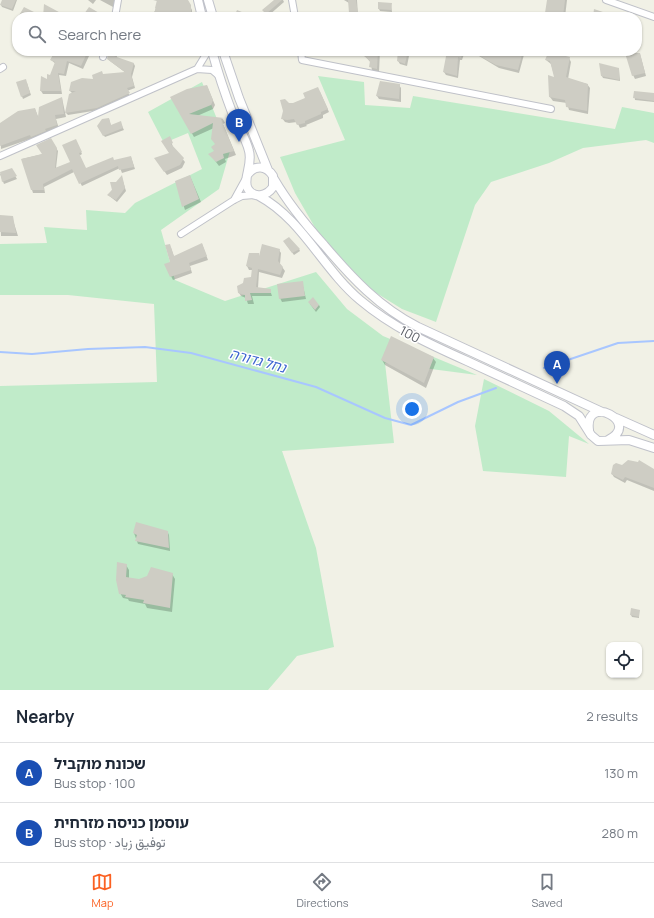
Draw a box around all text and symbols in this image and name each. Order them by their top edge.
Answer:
search box [12,12,642,56]
icon: search [26,23,48,45]
text: Search here [58,24,141,45]
pin: B [226,109,252,142]
street label: 100 [397,321,424,347]
water label: נחל גדורה [228,343,290,377]
pin: A [544,351,570,384]
your location [402,399,422,419]
map controls [606,642,642,678]
button: locate [606,642,642,678]
text: Nearby [16,705,74,728]
text: 2 results [586,707,638,725]
text: שכונת מוקביל [54,753,146,774]
text: A [25,764,33,782]
text: 130 m [604,764,638,782]
text: Bus stop · 100 [54,774,135,792]
text: עוסמן כניסה מזרחית [54,812,189,833]
text: B [25,824,33,842]
text: 280 m [601,824,638,842]
text: Bus stop · توفيق زياد [54,833,166,851]
tab: Map [91,871,113,910]
tab: Directions [296,871,349,910]
tab: Saved [532,871,563,910]

